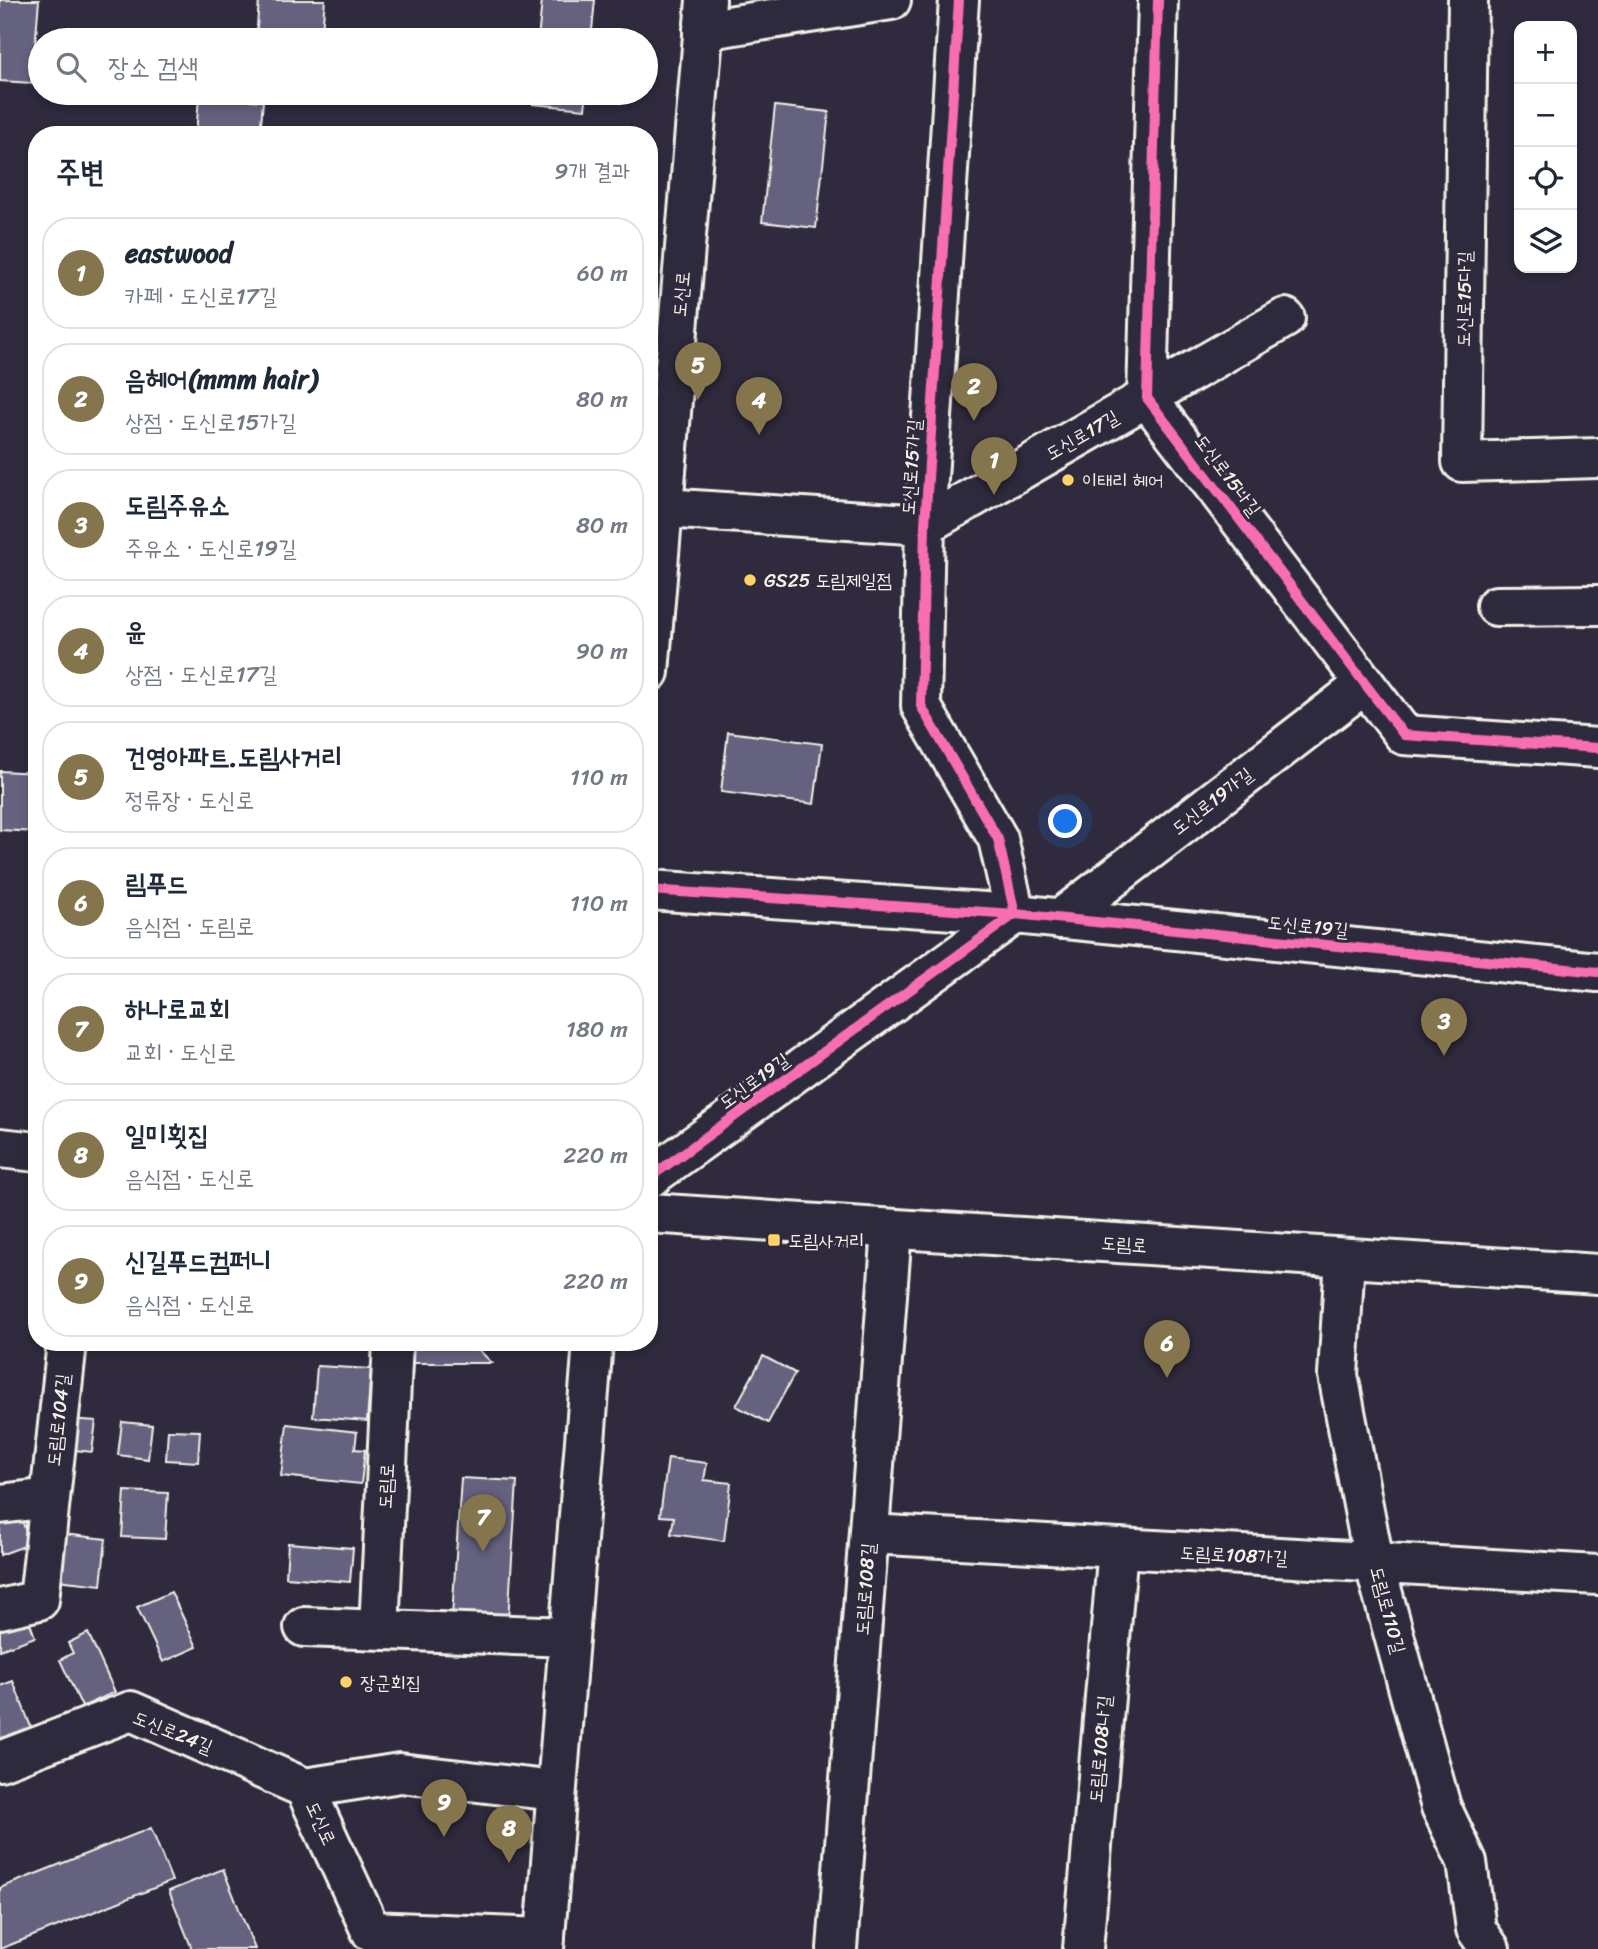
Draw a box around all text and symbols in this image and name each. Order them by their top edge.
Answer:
map controls [1514,21,1577,273]
button: + [1514,21,1577,84]
search box [28,28,658,105]
text: 장소 검색 [108,44,198,90]
icon: search [52,48,90,86]
button: − [1514,84,1577,147]
text: 주변 [56,145,104,199]
button: locate [1514,147,1577,210]
text: 9개 결과 [554,151,630,192]
button: layers [1514,210,1577,273]
text: eastwood [125,230,232,276]
street label: 도신로15다길 [1447,251,1481,347]
text: 1 [76,253,86,294]
text: 60 m [577,253,628,294]
street label: 도신로 [663,270,699,318]
text: 카페 · 도신로17길 [125,276,277,317]
pin: 5 [675,342,721,400]
text: 음헤어(mmm hair) [125,356,317,402]
pin: 2 [951,363,997,421]
pin: 4 [736,377,782,435]
text: 2 [74,379,88,420]
text: 80 m [576,379,628,420]
street label: 도신로17길 [1039,401,1125,469]
text: 상점 · 도신로15가길 [125,402,297,443]
street label: 도신로15가길 [891,418,931,516]
street label: 도신로15나길 [1186,427,1270,523]
pin: 1 [971,437,1017,495]
place label: 이태리 헤어 [1082,464,1163,497]
marker: 이태리 헤어 [1060,472,1076,488]
text: 도림주유소 [125,482,230,528]
text: 3 [75,505,87,546]
text: 80 m [576,505,628,546]
text: 주유소 · 도신로19길 [125,528,297,569]
place label: GS25 도림제일점 [764,564,892,597]
marker: GS25 도림제일점 [742,572,758,588]
text: 윤 [125,608,146,654]
text: 4 [74,631,88,672]
text: 90 m [576,631,628,672]
text: 상점 · 도신로17길 [125,654,277,695]
text: 건영아파트.도림사거리 [125,734,342,780]
text: 5 [74,757,88,798]
text: 110 m [570,757,628,798]
street label: 도신로19가길 [1164,758,1260,844]
text: 정류장 · 도신로 [125,780,254,821]
your location [1048,804,1082,838]
text: 림푸드 [125,860,188,906]
text: 6 [74,883,88,924]
text: 110 m [570,883,628,924]
street label: 도신로19길 [1266,905,1350,947]
text: 음식점 · 도림로 [125,906,254,947]
text: 하나로교회 [125,986,230,1032]
pin: 3 [1421,998,1467,1056]
text: 7 [74,1009,88,1050]
text: 180 m [566,1009,628,1050]
text: 교회 · 도신로 [125,1032,236,1073]
street label: 도신로19길 [712,1044,796,1118]
text: 일미횟집 [125,1112,209,1158]
text: 8 [74,1135,88,1176]
text: 220 m [563,1135,628,1176]
text: 음식점 · 도신로 [125,1158,254,1199]
place label: 도림사거리 [788,1224,864,1257]
street label: 도림로 [1100,1226,1148,1262]
marker: 도림사거리 [766,1232,782,1248]
text: 신길푸드컴퍼니 [125,1238,271,1284]
text: 9 [74,1261,88,1302]
text: 220 m [563,1261,628,1302]
text: 음식점 · 도신로 [125,1284,254,1325]
pin: 6 [1144,1320,1190,1378]
street label: 도림로104길 [37,1372,79,1468]
street label: 도림로 [368,1462,404,1510]
pin: 7 [460,1494,506,1552]
street label: 도림로108가길 [1179,1536,1289,1574]
street label: 도림로108길 [845,1542,885,1636]
street label: 도림로110길 [1360,1563,1416,1657]
place label: 장군회집 [360,1666,421,1699]
marker: 장군회집 [338,1674,354,1690]
street label: 도림로108나길 [1079,1694,1121,1804]
street label: 도신로24길 [128,1701,218,1763]
pin: 9 [421,1779,467,1837]
street label: 도신로 [296,1795,346,1851]
pin: 8 [486,1805,532,1863]

